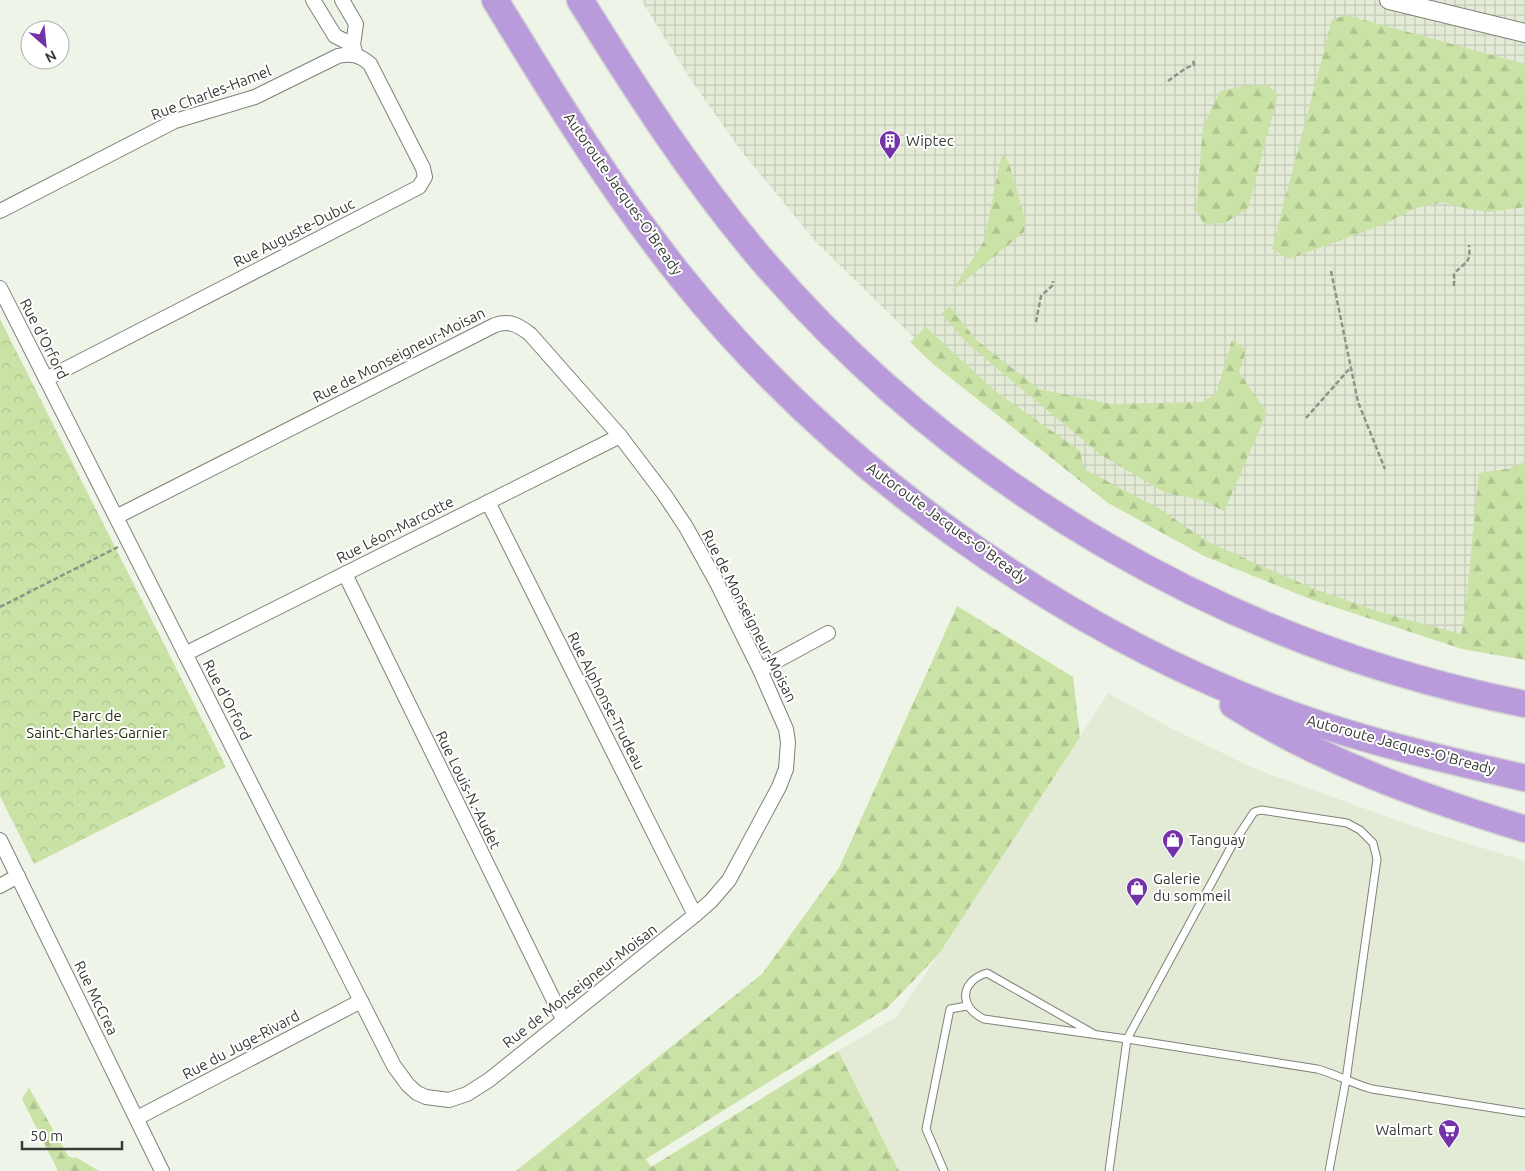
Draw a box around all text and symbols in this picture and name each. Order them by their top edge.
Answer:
north arrow [20,20,70,70]
text: N [43,47,59,66]
street label: Rue Charles-Hamel [148,62,273,123]
street label: Autoroute Jacques-O'Bready [561,109,686,278]
building icon: Wiptec [878,129,902,160]
place label: Wiptec [906,132,954,149]
street label: Rue Auguste-Dubuc [230,195,357,270]
street label: Rue d'Orford [17,296,72,382]
street label: Rue de Monseigneur-Moisan [310,304,488,405]
street label: Autoroute Jacques-O'Bready [864,459,1031,587]
street label: Rue Léon-Marcotte [333,493,456,566]
street label: Rue de Monseigneur-Moisan [699,527,800,705]
street label: Rue Alphonse-Trudeau [564,629,649,772]
street label: Rue d'Orford [200,657,255,743]
park label: Parc de Saint-Charles-Garnier [26,707,168,741]
street label: Autoroute Jacques-O'Bready [1305,711,1497,778]
street label: Rue Louis-N.-Audet [433,728,504,852]
shop icon: Tanguay [1161,828,1185,859]
place label: Tanguay [1189,831,1245,848]
place label: Galerie du sommeil [1153,870,1231,904]
shop icon: Galerie du sommeil [1125,876,1149,907]
street label: Rue de Monseigneur-Moisan [499,920,660,1051]
street label: Rue McCrea [71,958,122,1038]
street label: Rue du Juge-Rivard [179,1007,302,1083]
scale bar [22,1118,122,1150]
supermarket icon: Walmart [1437,1118,1461,1149]
place label: Walmart [1376,1121,1433,1138]
text: 50 m [30,1127,63,1144]

